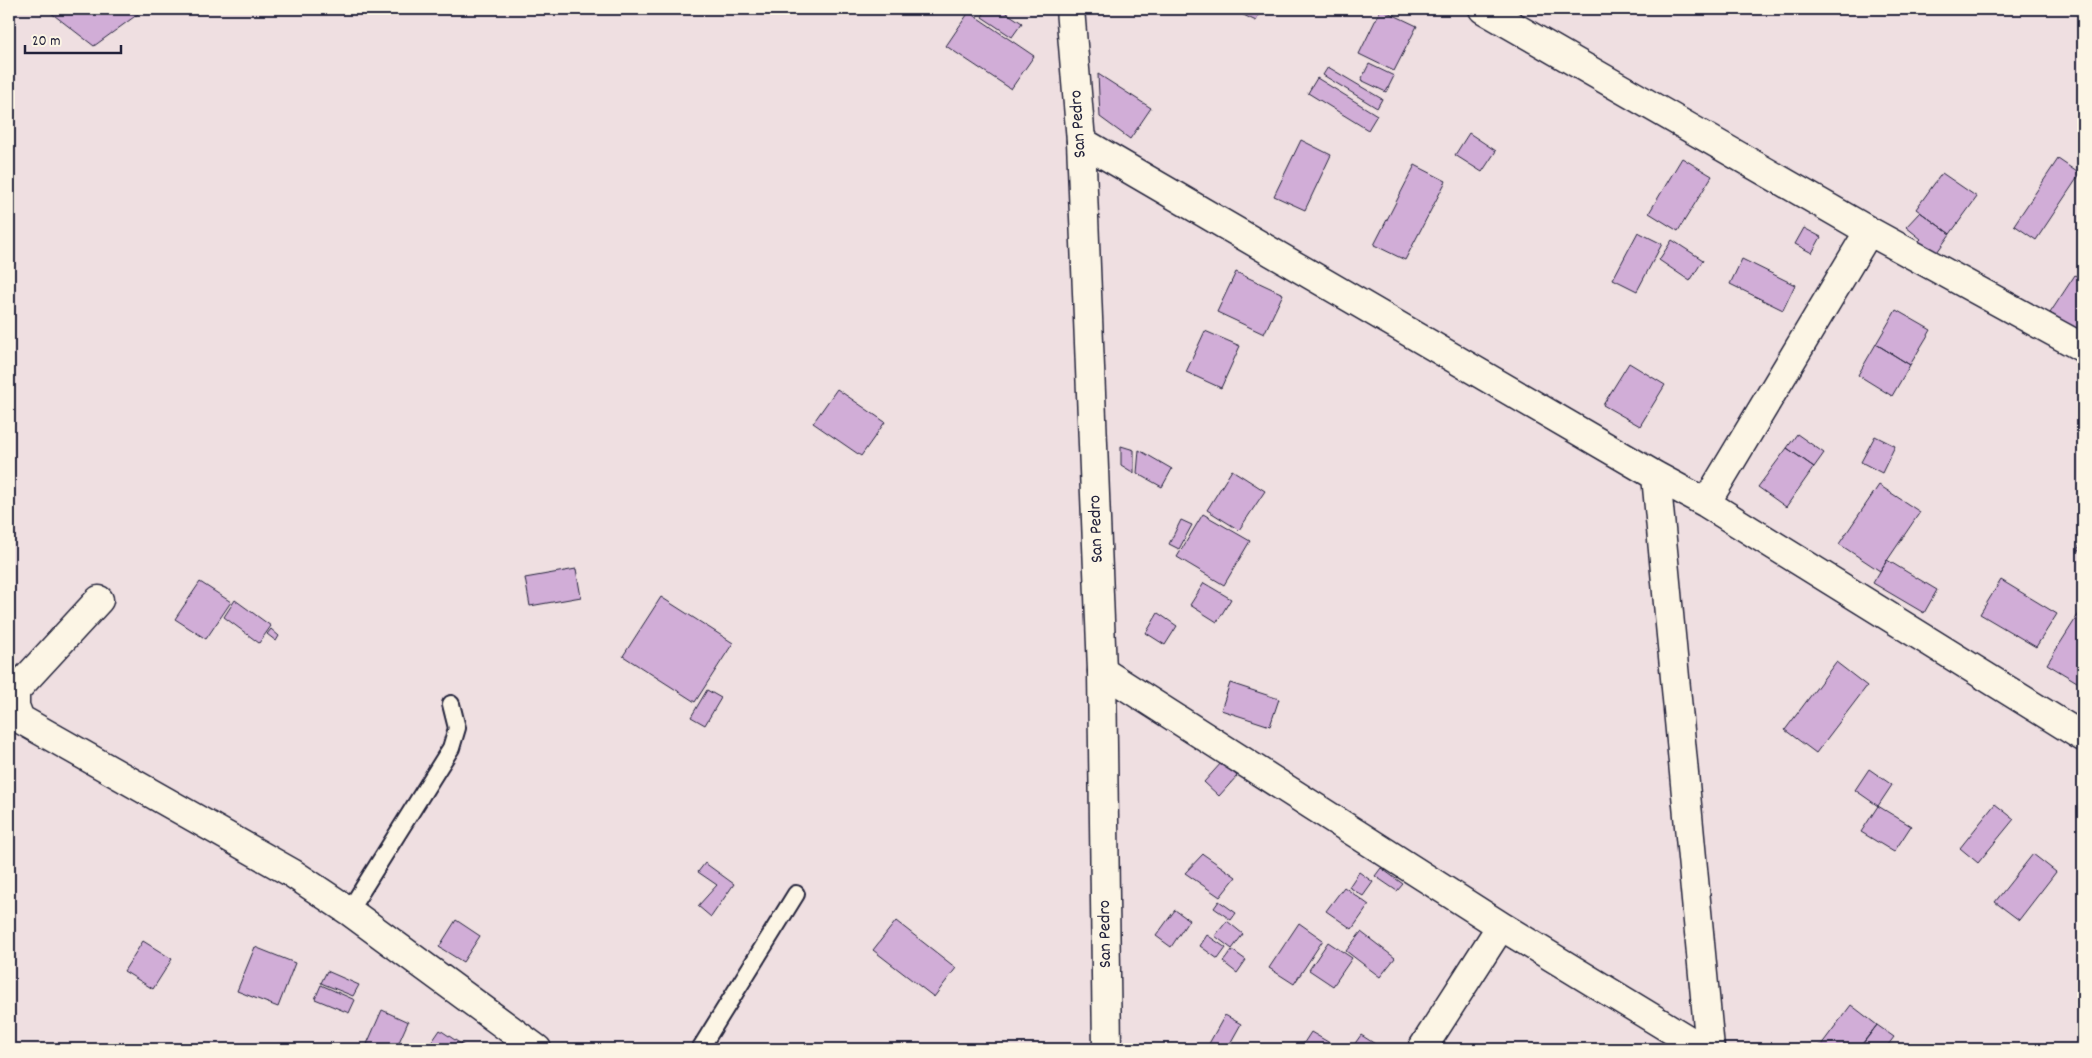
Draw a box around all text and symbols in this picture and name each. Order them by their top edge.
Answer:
scale bar [25,22,121,54]
text: 20 m [32,31,60,53]
street label: San Pedro [1064,89,1094,159]
street label: San Pedro [1083,495,1111,563]
street label: San Pedro [1093,900,1119,968]

